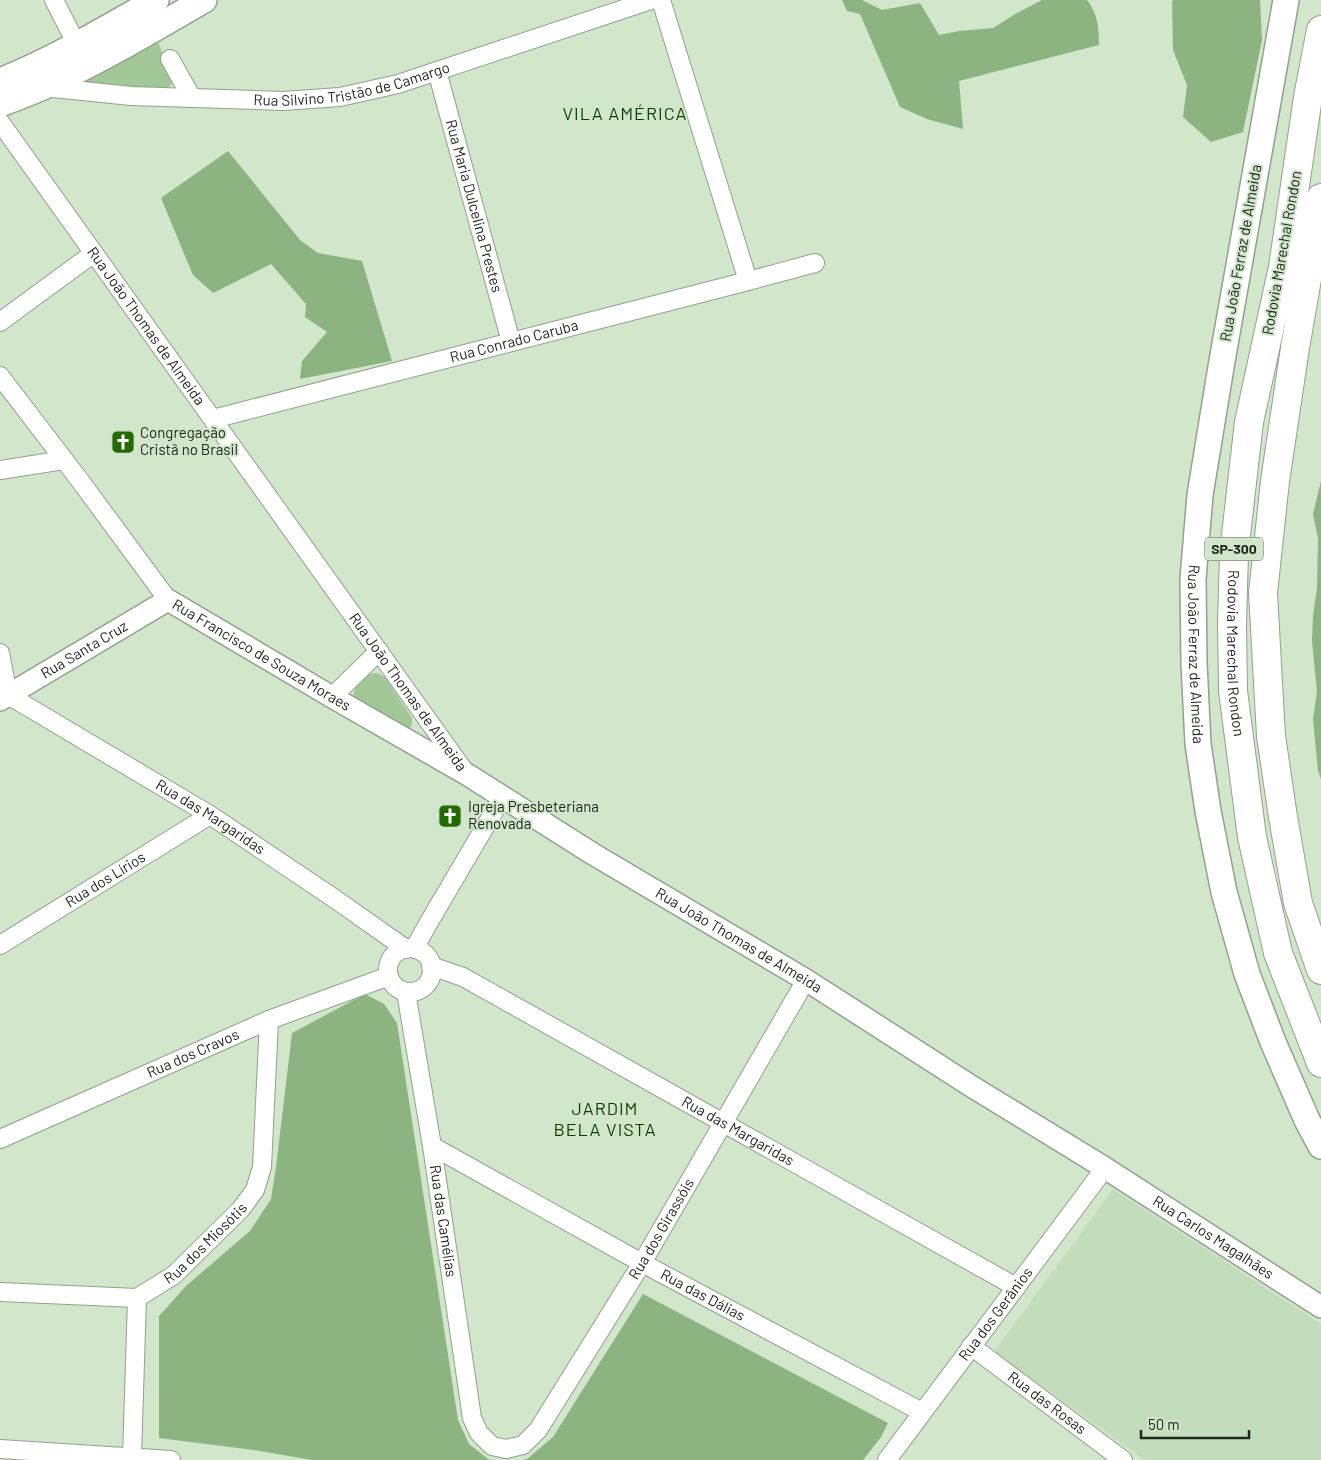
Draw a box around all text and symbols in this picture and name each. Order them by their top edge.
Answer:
street label: Rua Silvino Tristão de Camargo [253,58,452,109]
district label: VILA AMÉRICA [563,102,687,124]
street label: Rua Maria Dulcelina Prestes [443,117,507,294]
street label: Rua João Ferraz de Almeida [1216,163,1264,343]
street label: Rodovia Marechal Rondon [1258,169,1304,336]
street label: Rua João Thomas de Almeida [84,243,210,408]
street label: Rua Conrado Caruba [448,315,580,366]
place label: Congregação Cristã no Brasil [140,423,238,458]
church icon: Congregação Cristã no Brasil [110,429,136,455]
road number: SP-300 [1205,538,1263,560]
street label: Rua João Ferraz de Almeida [1185,564,1208,744]
street label: Rodovia Marechal Rondon [1224,570,1249,737]
street label: Rua Francisco de Souza Moraes [170,595,354,714]
street label: Rua João Thomas de Almeida [346,609,471,774]
street label: Rua Santa Cruz [37,616,131,682]
street label: Rua das Margaridas [153,775,269,857]
place label: Igreja Presbeteriana Renovada [468,797,599,832]
church icon: Igreja Presbeteriana Renovada [437,803,463,829]
street label: Rua dos Lírios [61,847,148,910]
street label: Rua João Thomas de Almeida [653,883,826,996]
street label: Rua dos Cravos [144,1024,241,1081]
street label: Rua das Margaridas [679,1092,798,1169]
district label: JARDIM BELA VISTA [553,1097,657,1140]
street label: Rua das Camélias [427,1164,461,1278]
street label: Rua dos Girassóis [624,1175,697,1282]
street label: Rua Carlos Magalhães [1150,1191,1278,1282]
street label: Rua dos Miosótis [160,1199,250,1287]
street label: Rua dos Gerânios [954,1263,1036,1364]
street label: Rua das Dálias [658,1265,748,1324]
street label: Rua das Rosas [1005,1367,1090,1437]
scale bar [1141,1408,1248,1440]
text: 50 m [1148,1415,1180,1433]

